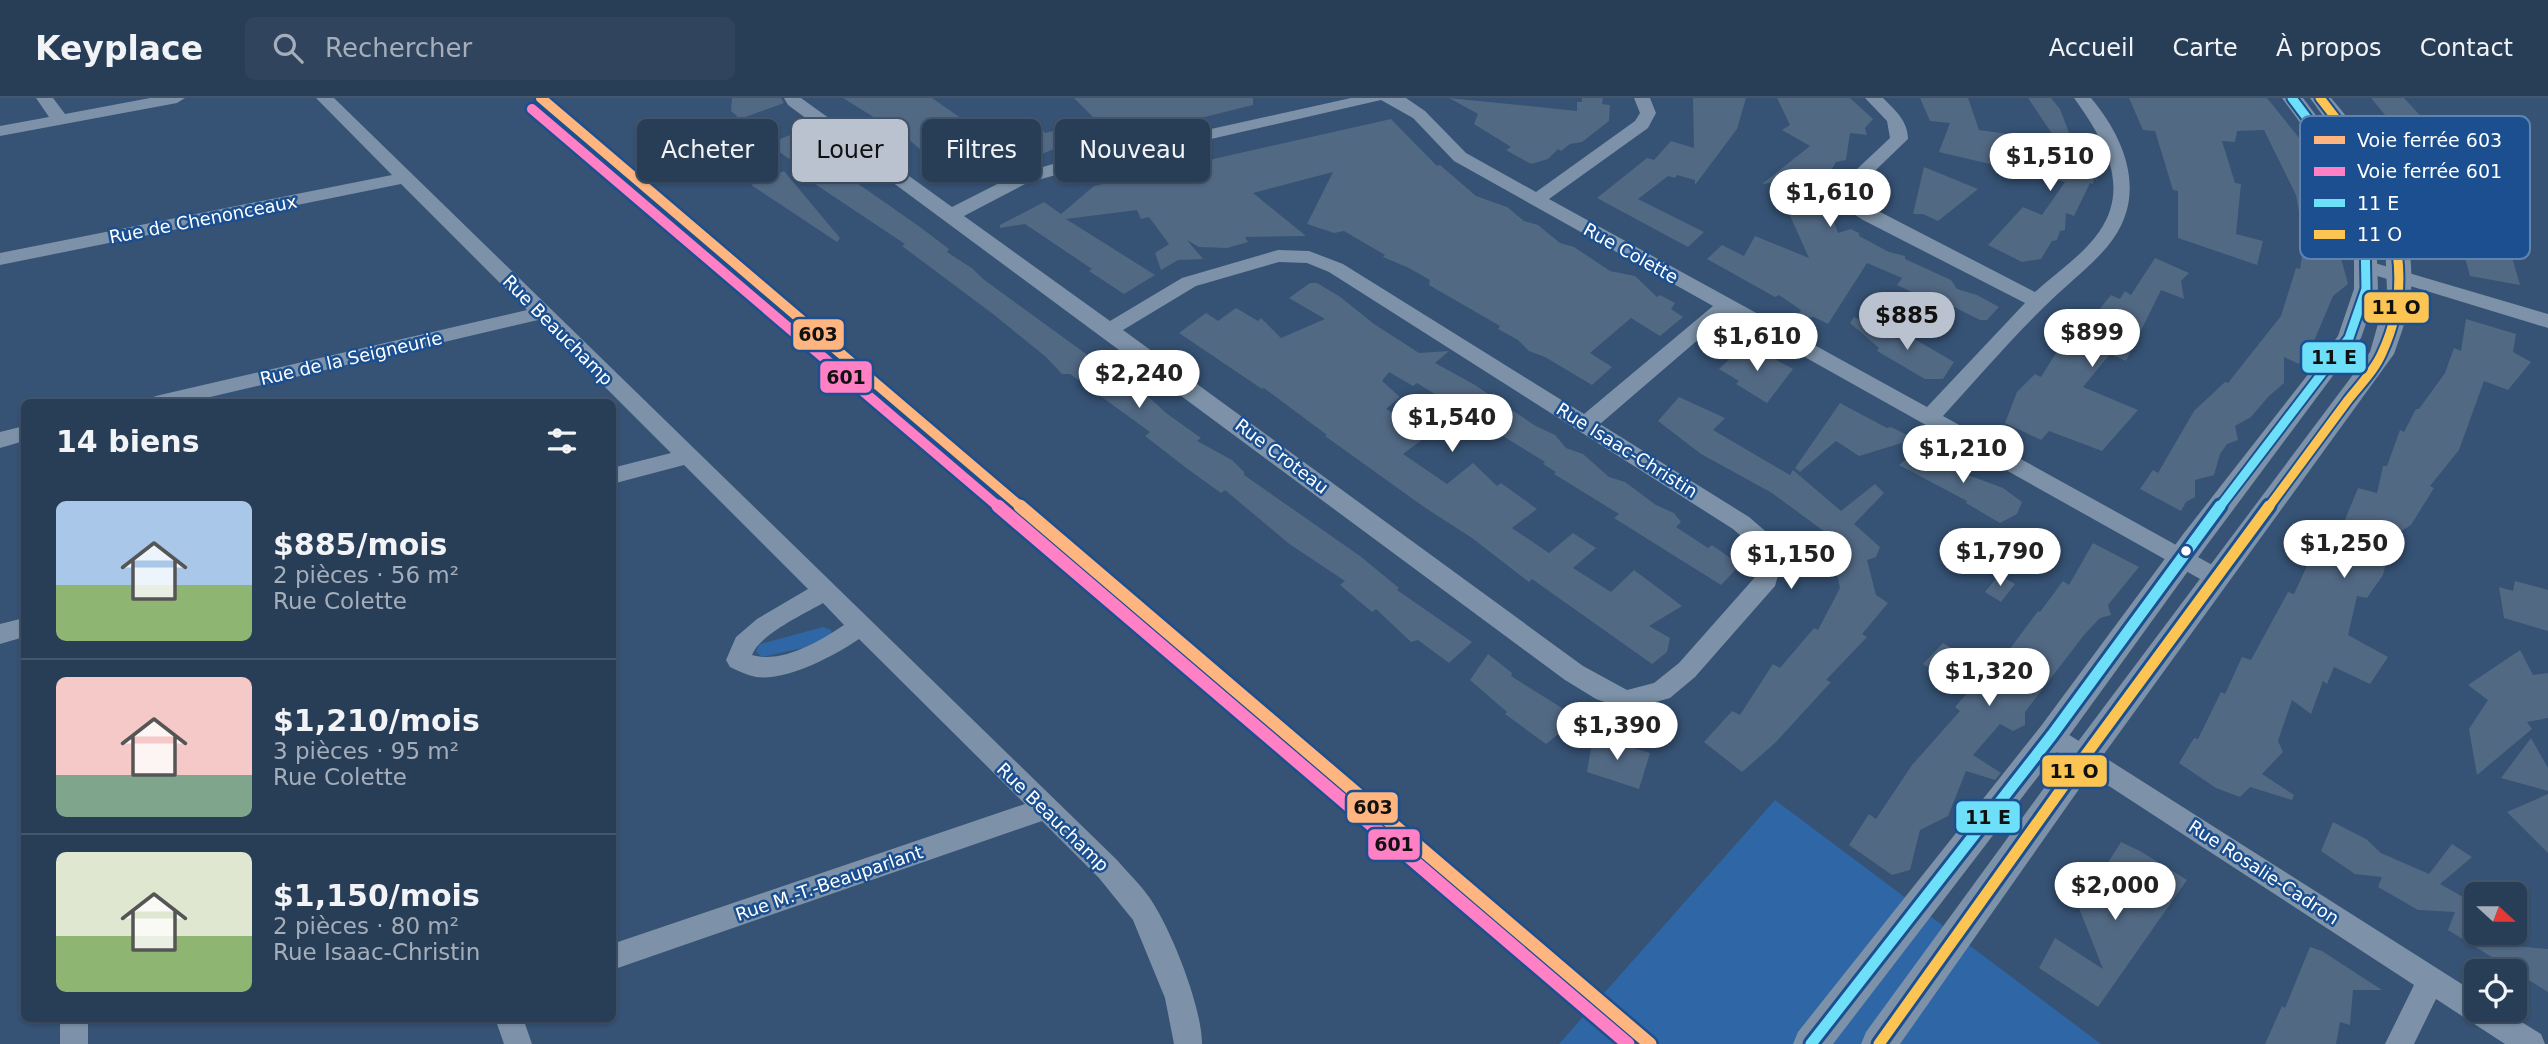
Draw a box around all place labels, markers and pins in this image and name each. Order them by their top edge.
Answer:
pin: $1,510 [1993,134,2107,193]
pin: $1,610 [1773,170,1887,229]
pin: $885 [1866,292,1948,352]
pin: $899 [2051,310,2133,369]
pin: $1,610 [1700,314,1814,373]
pin: $2,240 [1082,350,1196,410]
pin: $1,540 [1395,394,1509,454]
pin: $1,210 [1906,426,2020,485]
pin: $1,250 [2287,520,2401,580]
pin: $1,790 [1943,528,2057,588]
pin: $1,150 [1734,532,1848,591]
unlabelled marker [2179,544,2193,558]
pin: $1,320 [1932,648,2046,708]
pin: $1,390 [1560,702,1674,762]
pin: $2,000 [2058,862,2172,922]

